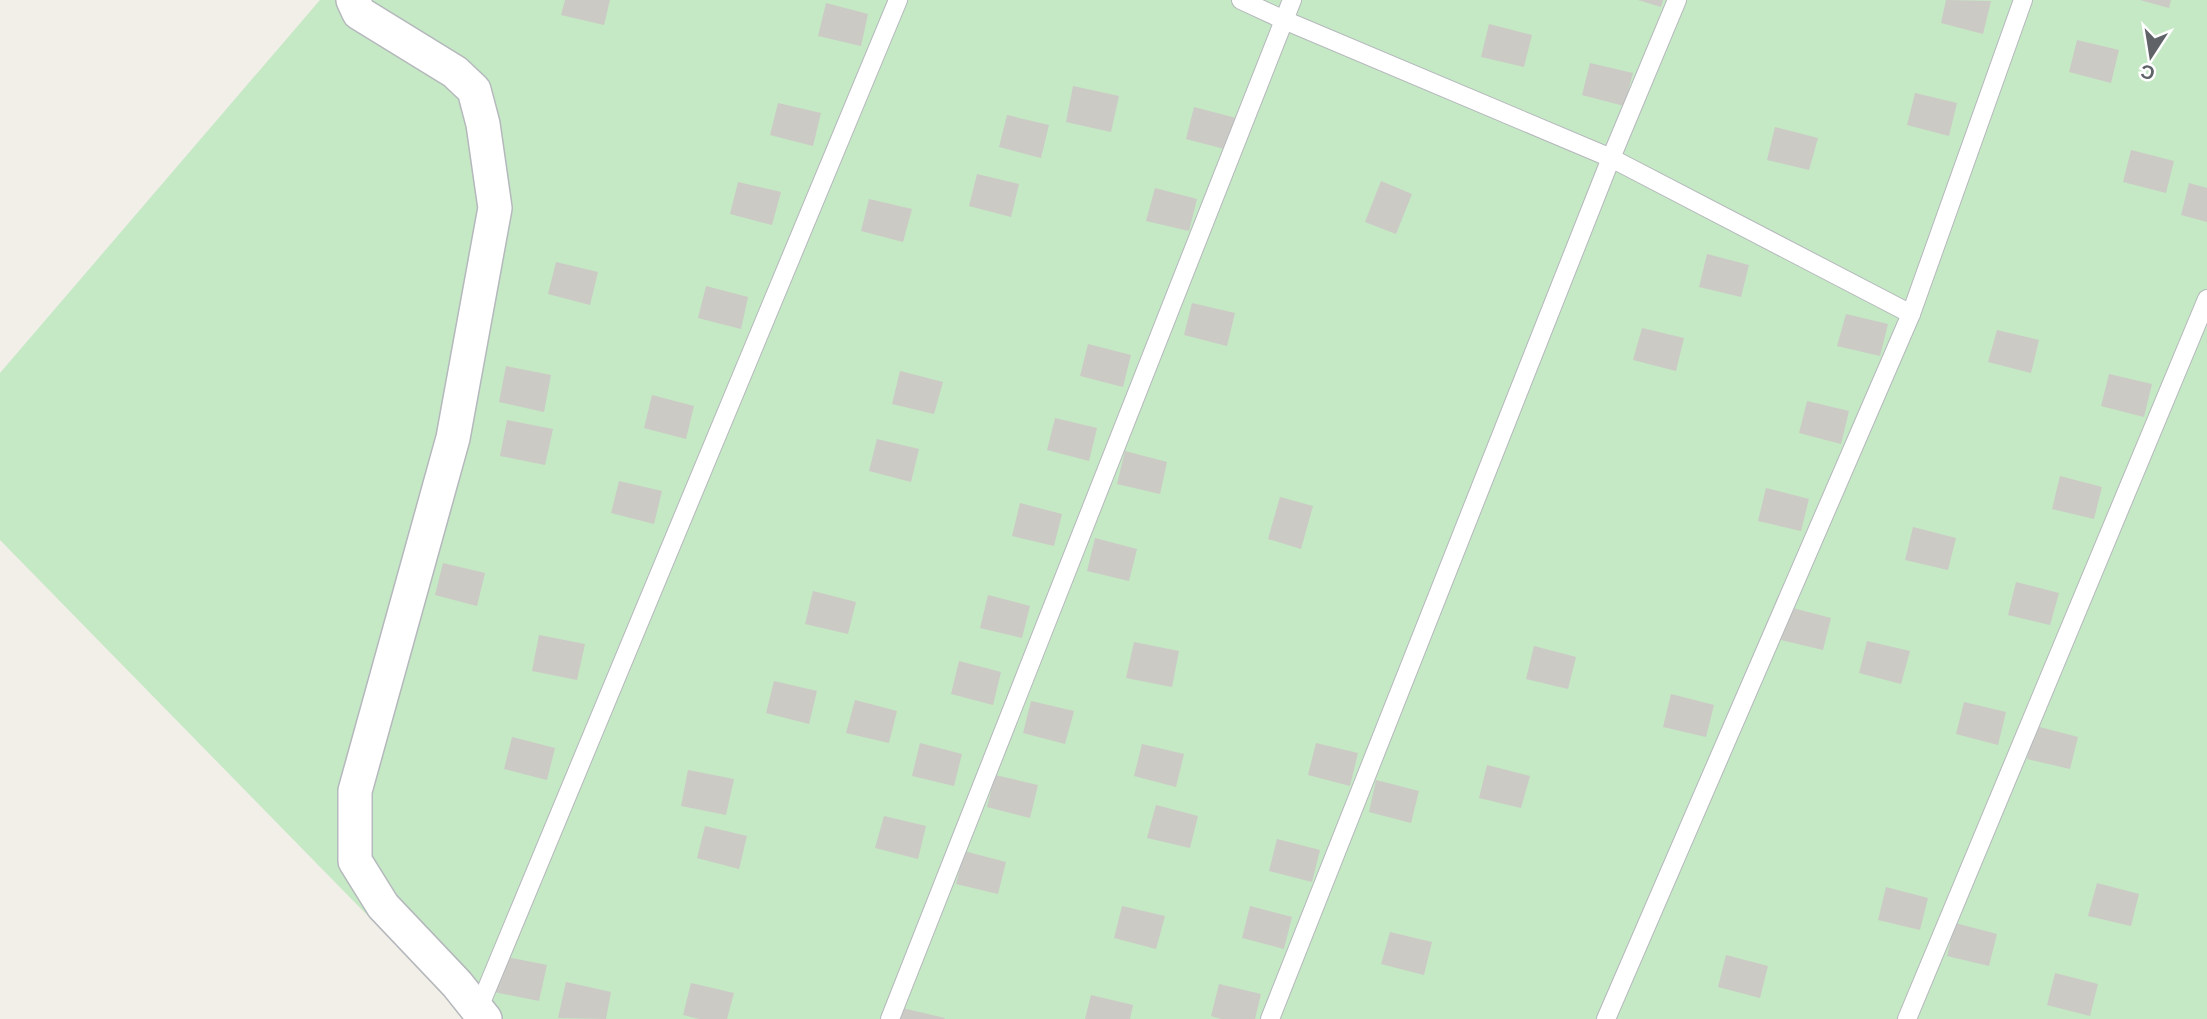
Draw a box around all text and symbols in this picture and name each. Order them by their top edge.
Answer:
north arrow [2116,21,2186,91]
text: С [2138,59,2157,85]

